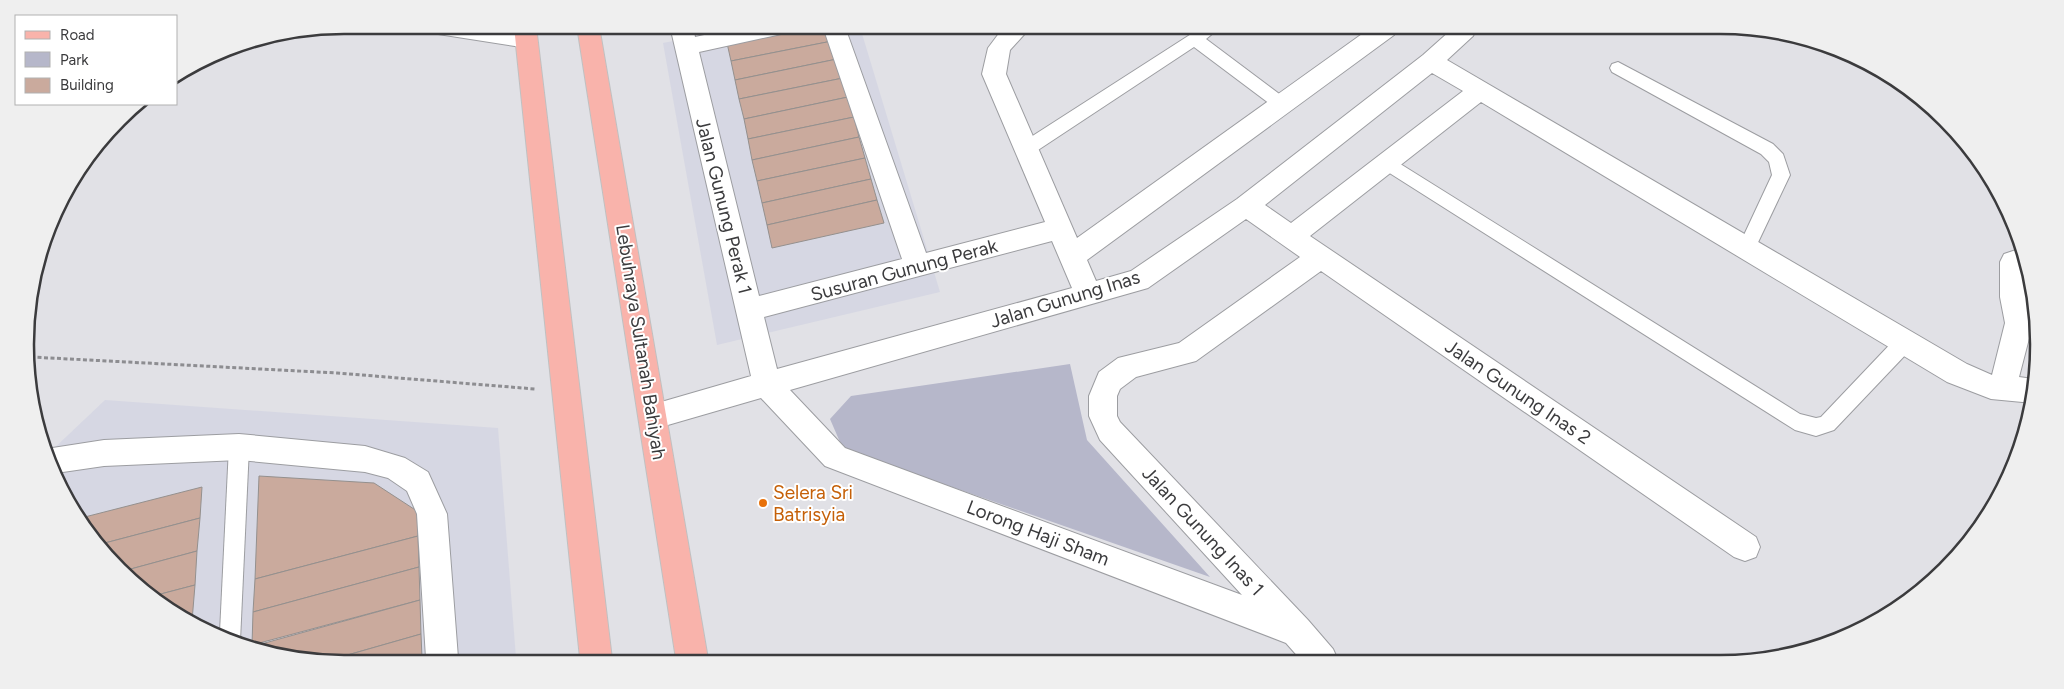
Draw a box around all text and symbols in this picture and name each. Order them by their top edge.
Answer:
legend [15,15,178,105]
text: Road [60,26,95,44]
text: Park [60,51,89,69]
text: Building [60,76,114,94]
street label: Jalan Gunung Perak 1 [691,116,757,296]
street label: Lebuhraya Sultanah Bahiyah [611,223,671,461]
street label: Susuran Gunung Perak [808,234,1001,306]
street label: Jalan Gunung Inas [987,265,1143,333]
street label: Jalan Gunung Inas 2 [1441,335,1595,449]
street label: Jalan Gunung Inas 1 [1137,462,1269,600]
place label: Selera Sri Batrisyia [773,481,853,526]
street label: Lorong Haji Sham [963,495,1113,571]
marker: Selera Sri Batrisyia [757,497,769,509]

